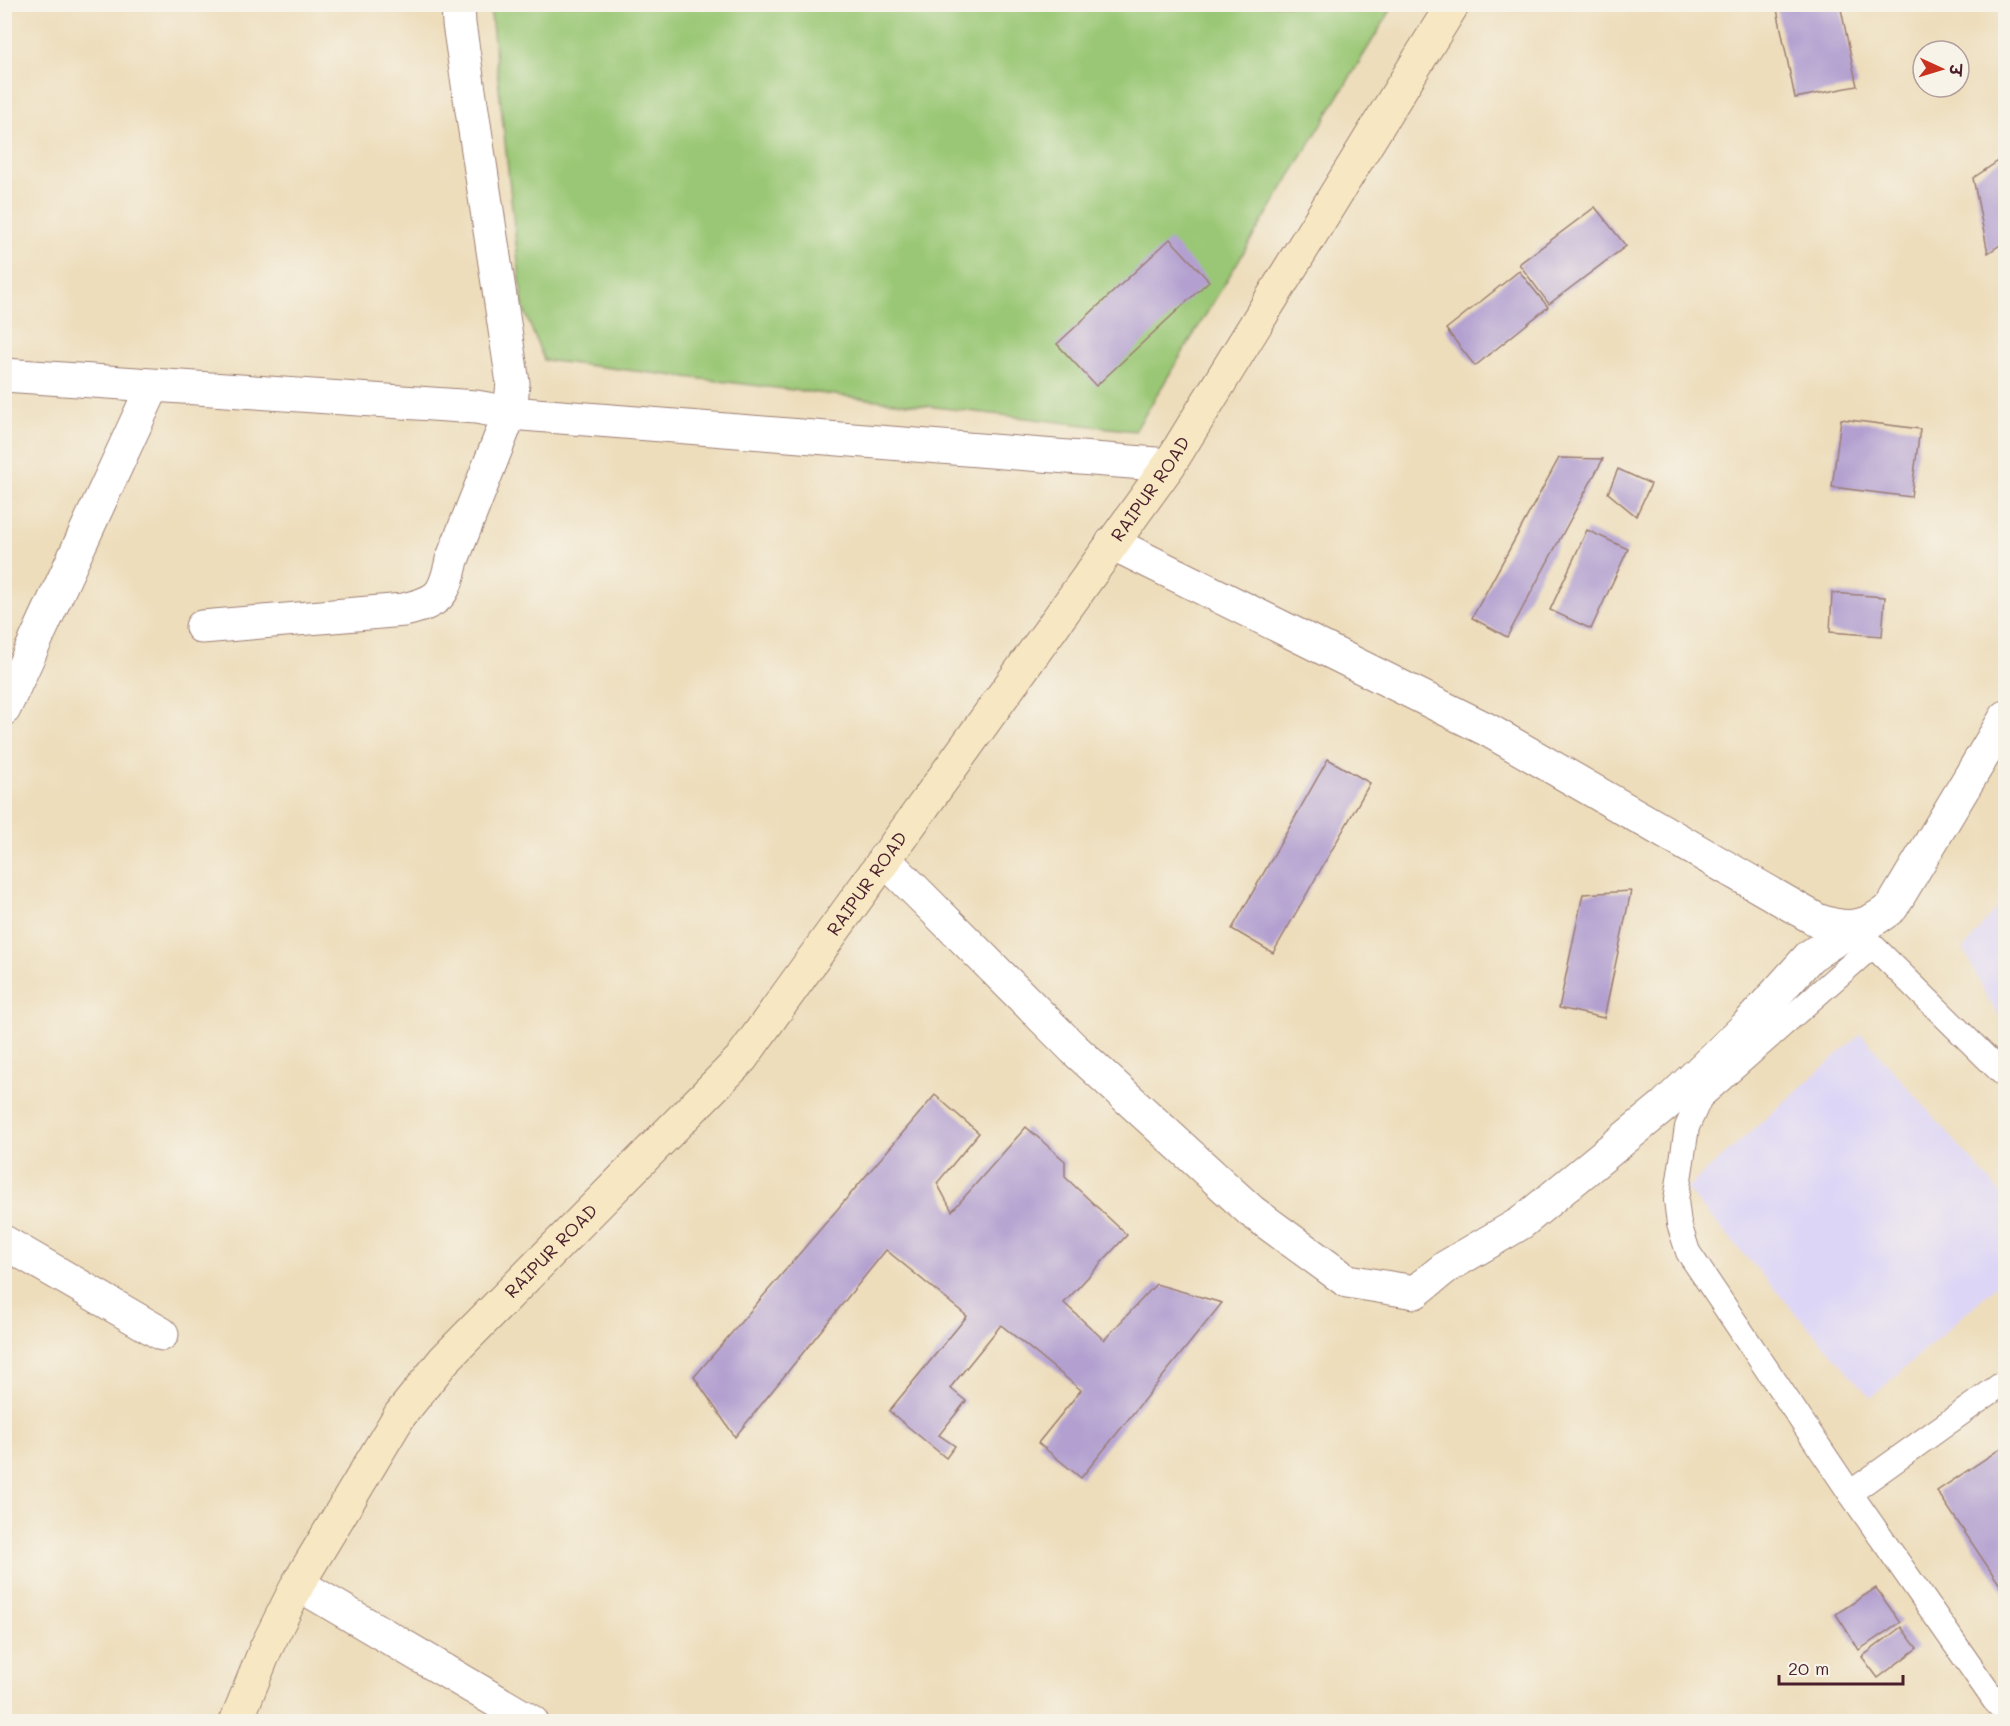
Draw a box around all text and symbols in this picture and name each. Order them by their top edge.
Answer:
north arrow [1911,39,1971,99]
text: उ [1946,62,1967,77]
street label: RAIPUR ROAD [1105,432,1195,546]
street label: RAIPUR ROAD [821,826,912,940]
street label: RAIPUR ROAD [499,1198,602,1303]
scale bar [1779,1648,1904,1686]
text: 20 m [1788,1656,1829,1680]

